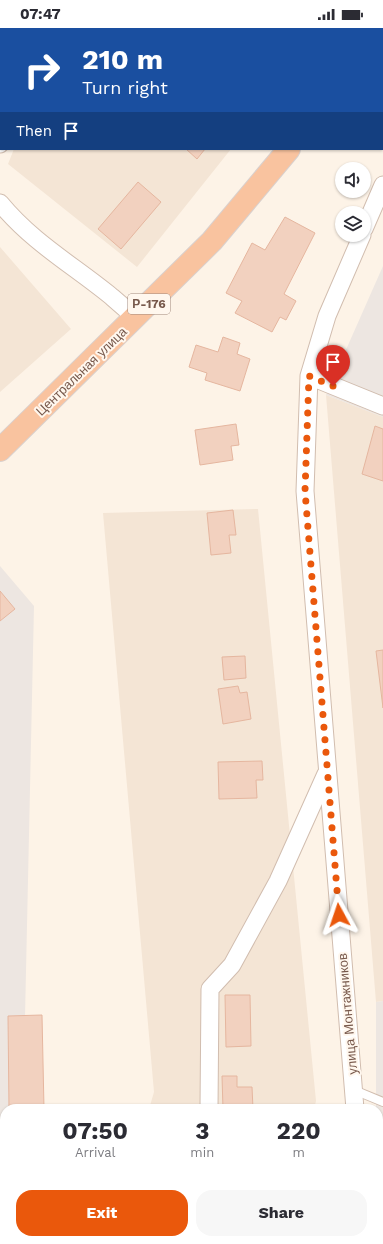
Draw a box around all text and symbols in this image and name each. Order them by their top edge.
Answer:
text: 07:47 [20,5,61,23]
text: 210 m [82,43,163,76]
icon: right [16,44,68,96]
text: Turn right [82,77,168,98]
icon: arrive [60,120,82,142]
text: Then [16,122,52,140]
map controls [335,162,371,242]
button: sound [335,162,371,198]
button: layers [335,206,371,242]
road number: Р-176 [128,294,170,314]
street label: Центральная улица [33,324,130,419]
pin [316,345,350,386]
icon: arrive [322,351,344,373]
position arrow [318,894,360,936]
street label: улица Монтажников [335,953,360,1075]
text: 07:50 [62,1117,128,1145]
text: 3 [195,1117,209,1145]
text: 220 [277,1117,321,1145]
text: Arrival [75,1145,115,1160]
text: min [190,1145,214,1160]
text: m [292,1145,305,1160]
button: Exit [16,1190,188,1236]
button: Share [196,1190,367,1236]

